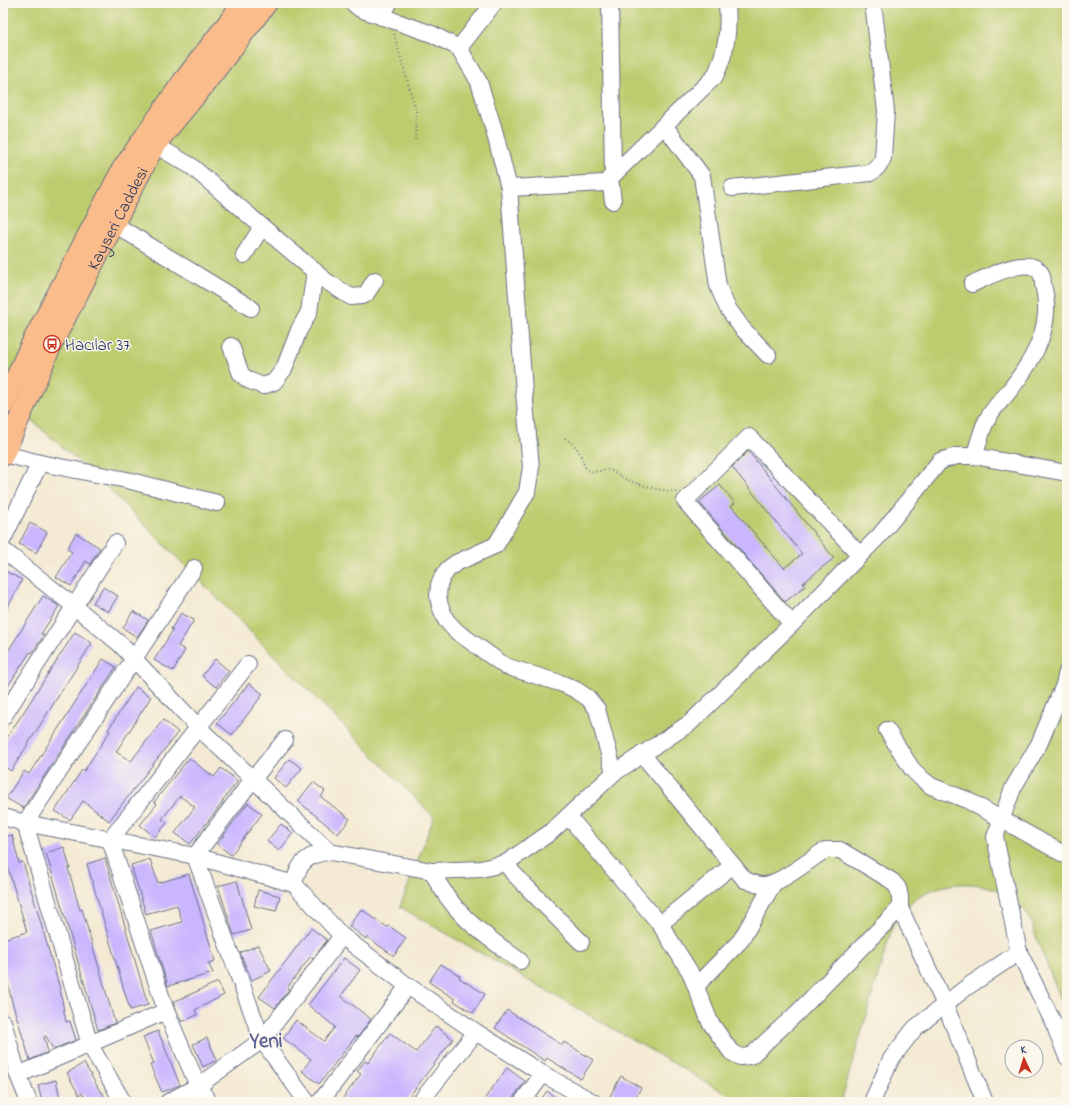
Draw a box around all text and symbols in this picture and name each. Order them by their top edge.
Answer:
street label: Kayseri Caddesi [81,163,156,275]
place label: Hacılar 37 [65,333,130,358]
bus stop icon: Hacılar 37 [42,334,62,354]
district label: Yeni [248,1027,283,1057]
north arrow [1004,1039,1044,1079]
text: K [1020,1042,1027,1058]

